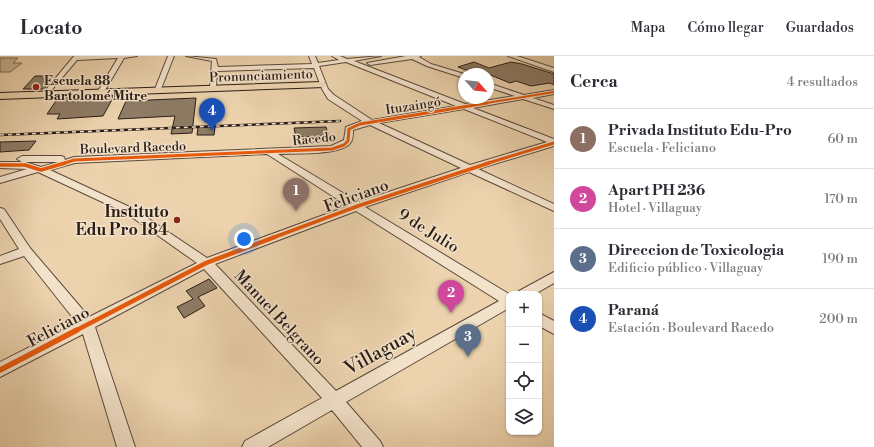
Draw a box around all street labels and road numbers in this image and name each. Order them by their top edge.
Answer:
street label: Pronunciamiento [209,66,313,86]
street label: Ituzaingó [384,94,442,118]
street label: Racedo [292,129,337,149]
street label: Boulevard Racedo [79,138,187,158]
street label: Feliciano [321,175,391,217]
street label: 9 de Julio [394,204,463,257]
street label: Manuel Belgrano [230,266,329,370]
street label: Feliciano [24,302,93,352]
street label: Villaguay [339,321,422,381]

